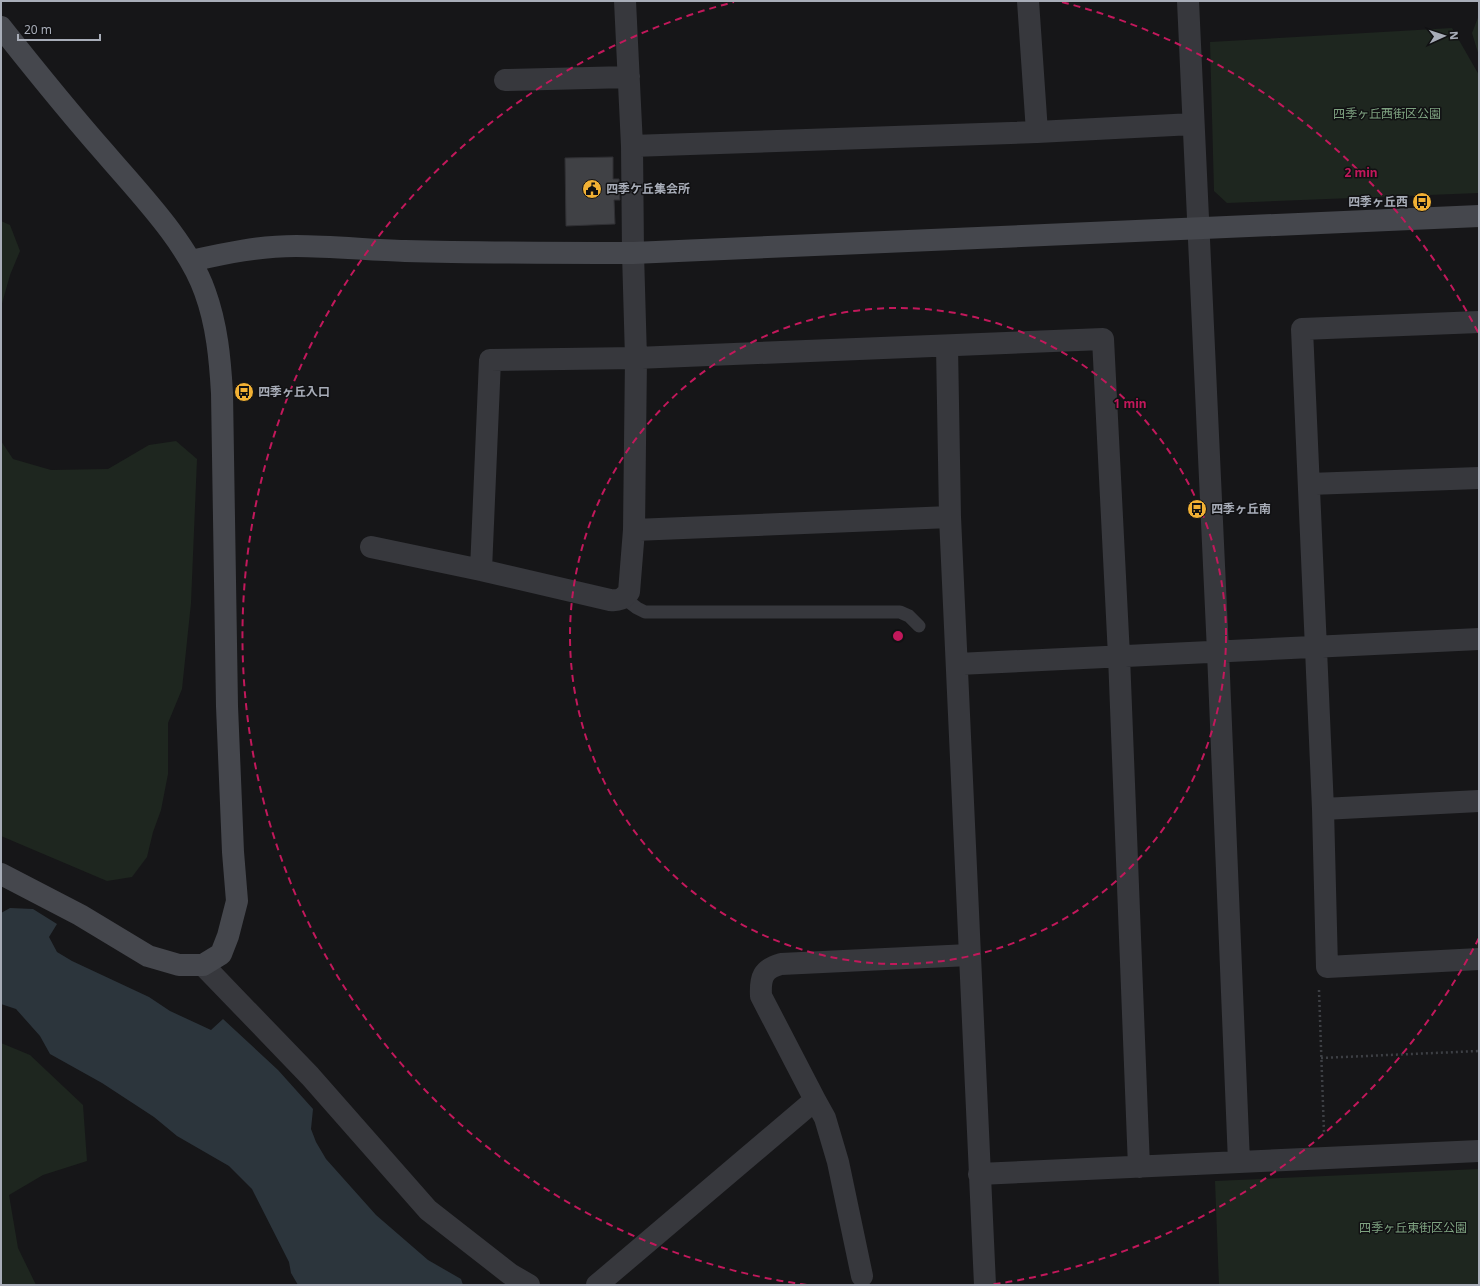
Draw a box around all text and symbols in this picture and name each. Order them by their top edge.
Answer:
scale bar [18,16,100,42]
north arrow [1424,16,1464,56]
text: 20 m [24,21,52,38]
text: N [1447,31,1462,40]
park label: 四季ヶ丘西街区公園 [1333,105,1441,122]
text: 2 min [1344,164,1378,181]
public building icon: 四季ケ丘集会所 [581,178,603,200]
place label: 四季ケ丘集会所 [606,180,690,197]
bus stop icon: 四季ヶ丘西 [1411,191,1433,213]
place label: 四季ヶ丘西 [1348,193,1408,210]
bus stop icon: 四季ヶ丘入口 [233,381,255,403]
place label: 四季ヶ丘入口 [258,383,330,400]
text: 1 min [1113,395,1147,412]
bus stop icon: 四季ヶ丘南 [1186,498,1208,520]
place label: 四季ヶ丘南 [1211,500,1271,517]
centre of rings [891,629,905,643]
park label: 四季ヶ丘東街区公園 [1359,1219,1467,1236]

